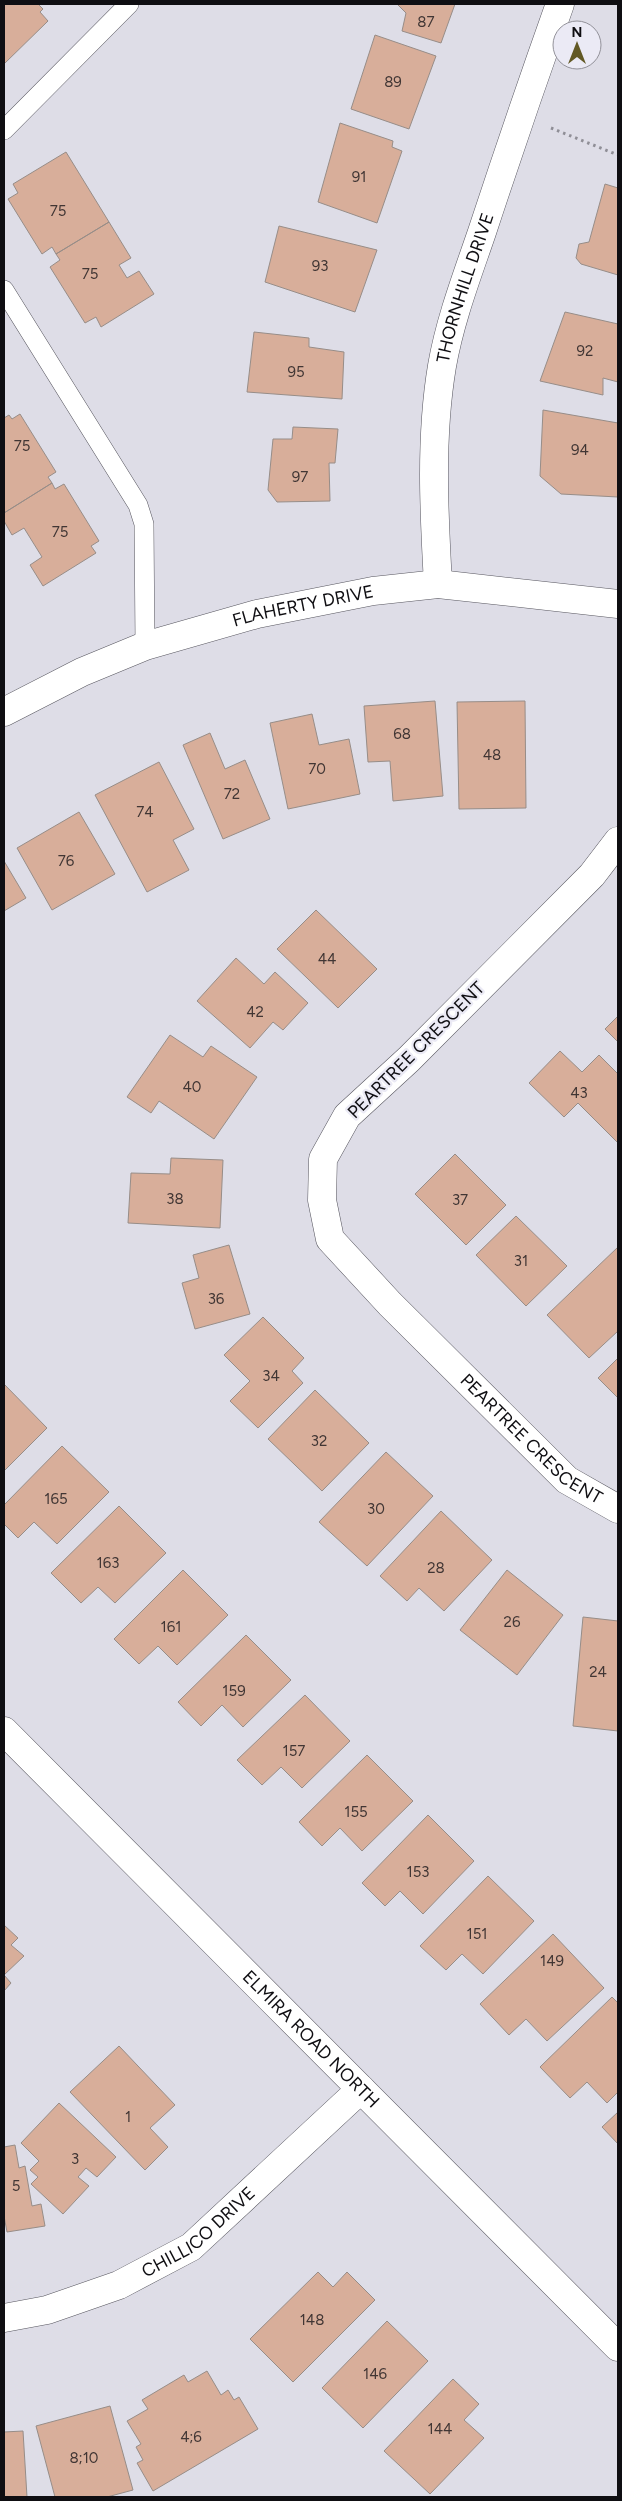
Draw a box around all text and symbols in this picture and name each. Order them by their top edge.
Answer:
house number: 87 [417,13,435,31]
north arrow [552,20,602,70]
text: N [572,24,582,41]
house number: 89 [384,73,402,91]
house number: 91 [352,168,366,186]
house number: 75 [50,202,66,220]
street label: THORNHILL DRIVE [432,210,499,365]
house number: 93 [312,257,328,275]
house number: 75 [82,265,98,283]
house number: 92 [577,342,593,360]
house number: 95 [287,363,305,381]
house number: 75 [14,437,30,455]
house number: 94 [571,441,589,459]
house number: 97 [292,468,308,486]
house number: 75 [52,523,68,541]
street label: FLAHERTY DRIVE [230,580,375,631]
house number: 68 [393,725,411,743]
house number: 48 [483,746,501,764]
house number: 70 [308,760,326,778]
house number: 72 [224,785,240,803]
house number: 74 [136,803,154,821]
house number: 76 [58,852,75,870]
house number: 44 [318,950,336,968]
street label: PEARTREE CRESCENT [343,977,489,1123]
house number: 42 [246,1003,264,1021]
house number: 40 [183,1078,201,1096]
house number: 43 [570,1084,588,1102]
house number: 38 [166,1190,184,1208]
house number: 37 [452,1191,468,1209]
house number: 31 [514,1252,528,1270]
house number: 36 [208,1290,225,1308]
house number: 34 [262,1367,280,1385]
street label: PEARTREE CRESCENT [456,1369,606,1509]
house number: 32 [311,1432,327,1450]
house number: 165 [44,1490,68,1508]
house number: 30 [367,1500,385,1518]
house number: 163 [97,1554,119,1572]
house number: 28 [427,1559,445,1577]
house number: 26 [504,1613,521,1631]
house number: 161 [161,1618,181,1636]
house number: 24 [589,1663,607,1681]
house number: 159 [222,1682,246,1700]
house number: 157 [283,1742,305,1760]
house number: 155 [344,1803,368,1821]
house number: 153 [407,1863,429,1881]
house number: 151 [466,1925,488,1943]
house number: 149 [540,1952,564,1970]
street label: ELMIRA ROAD NORTH [238,1966,384,2112]
house number: 1 [125,2108,131,2126]
house number: 3 [71,2150,79,2168]
house number: 5 [12,2177,20,2195]
street label: CHILLICO DRIVE [138,2182,260,2282]
house number: 148 [300,2311,324,2329]
house number: 146 [363,2365,388,2383]
house number: 144 [428,2420,452,2438]
house number: 4;6 [180,2428,202,2446]
house number: 8;10 [70,2449,98,2467]

